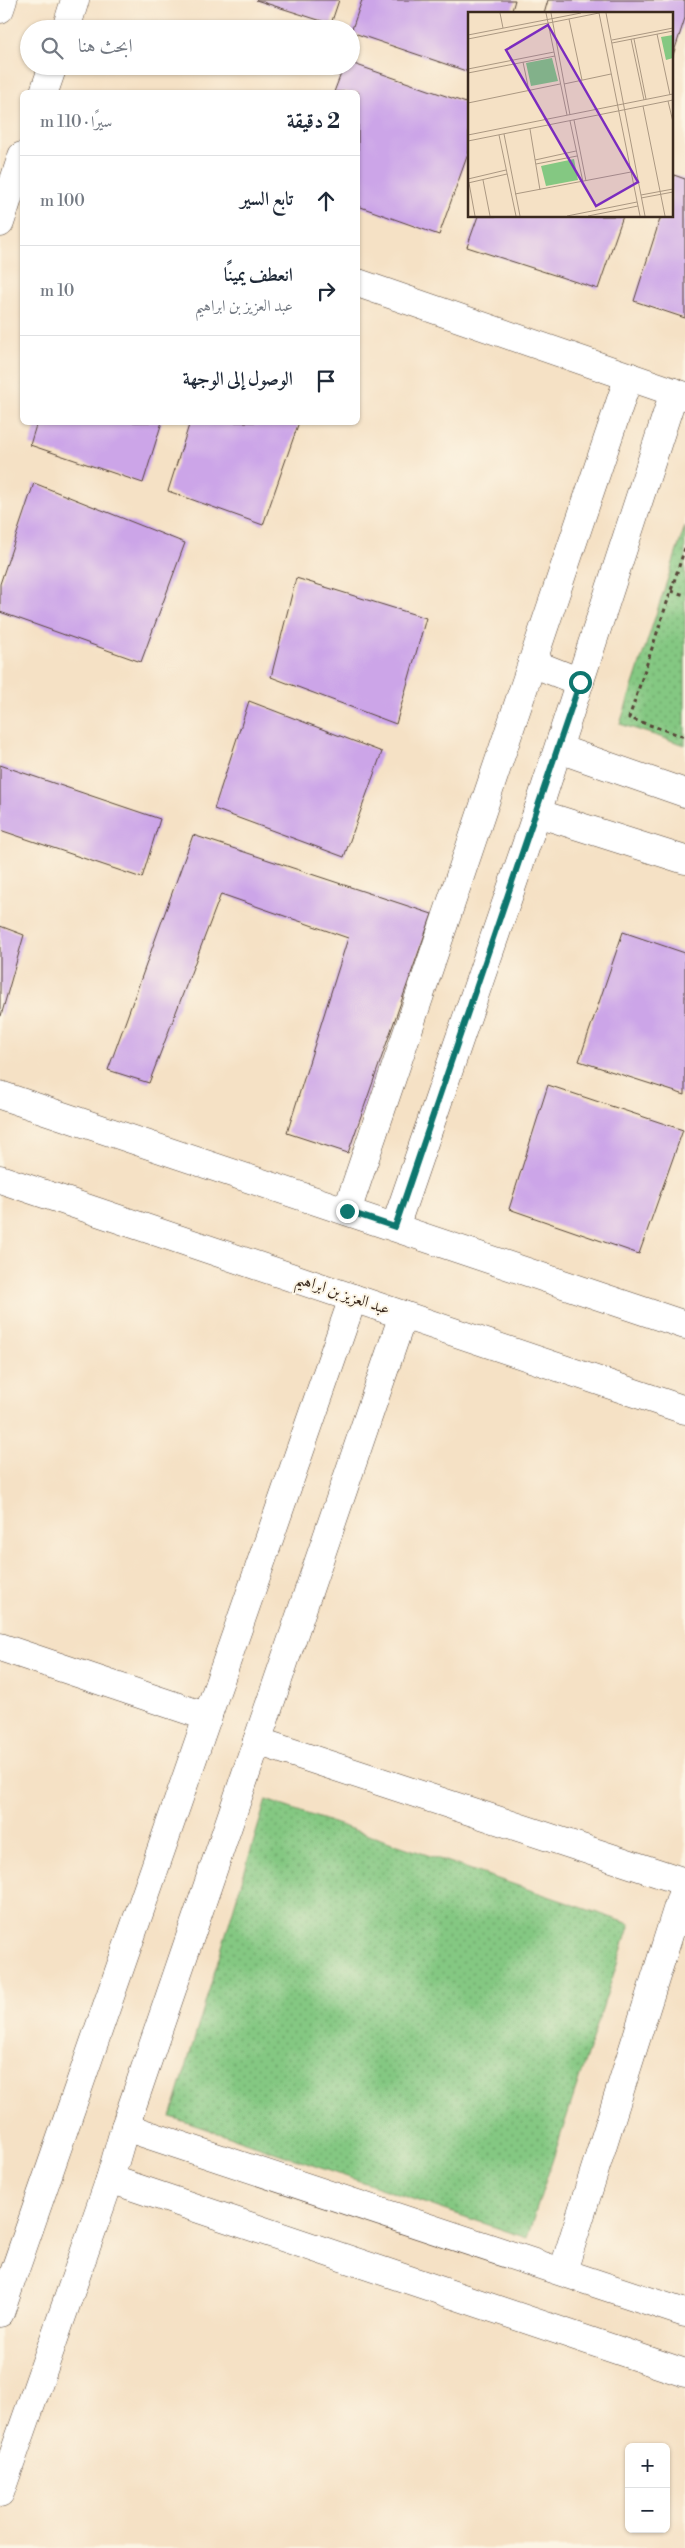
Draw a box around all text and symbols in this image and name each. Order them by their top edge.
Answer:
inset map [468,12,672,218]
search box [20,20,360,75]
icon: search [38,34,66,62]
text: ابحث هنا [78,34,133,58]
text: 2 دقيقة [287,109,340,135]
text: سيرًا · 110 m [40,112,112,132]
text: تابع السير [240,187,293,211]
icon: ahead [312,187,340,215]
text: 100 m [40,191,85,211]
text: انعطف يمينًا [224,263,293,287]
icon: right [312,277,340,305]
text: 10 m [40,281,74,301]
text: عبد العزيز بن ابراهيم [195,296,293,316]
text: الوصول إلى الوجهة [183,367,293,391]
icon: arrive [312,367,340,395]
route start [569,671,592,694]
route end [336,1200,359,1223]
street label: عبد العزيز بن ابراهيم [291,1269,393,1325]
map controls [625,2443,670,2533]
button: + [625,2443,670,2488]
button: − [625,2488,670,2533]

